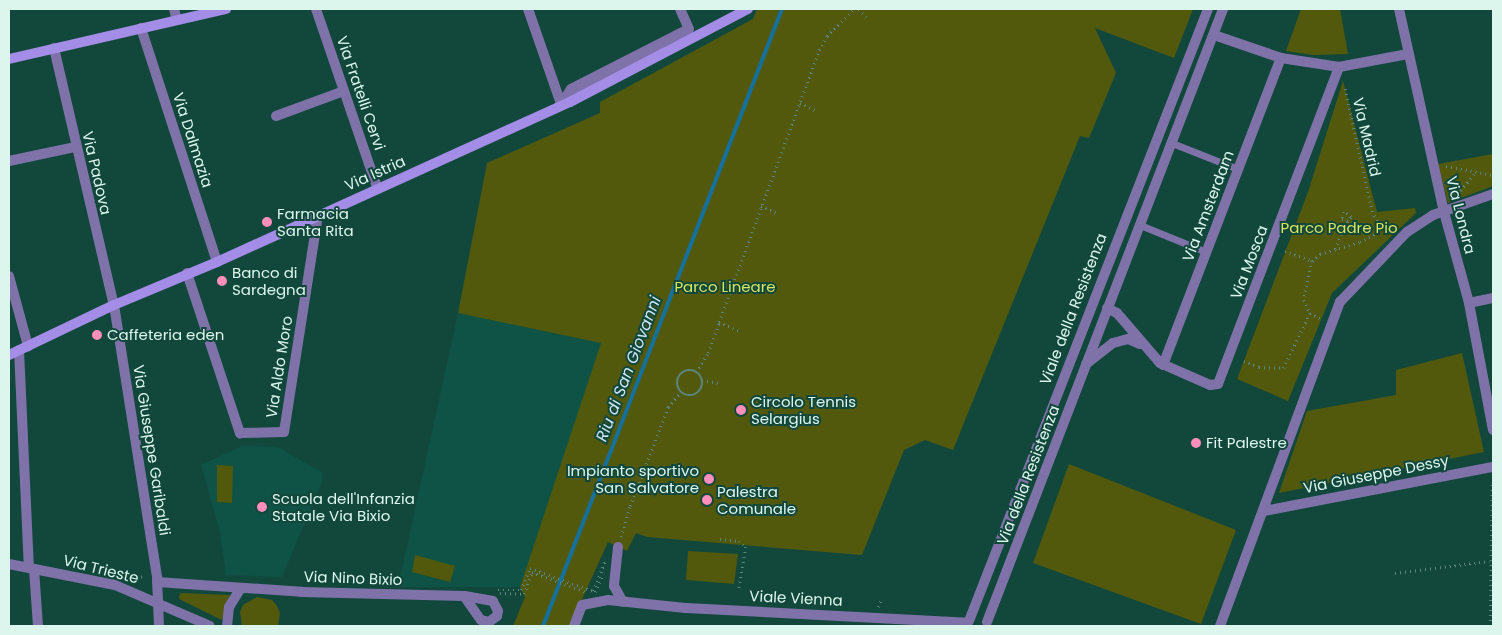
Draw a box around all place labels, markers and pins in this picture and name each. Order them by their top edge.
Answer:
place label: Farmacia Santa Rita [277,204,354,239]
marker: Farmacia Santa Rita [261,216,273,228]
place label: Banco di Sardegna [232,263,306,298]
marker: Banco di Sardegna [216,275,228,287]
place label: Caffeteria eden [107,326,224,344]
marker: Caffeteria eden [91,329,103,341]
place label: Circolo Tennis Selargius [751,392,856,427]
marker: Circolo Tennis Selargius [735,404,747,416]
place label: Fit Palestre [1206,434,1287,452]
marker: Fit Palestre [1190,437,1202,449]
place label: Impianto sportivo San Salvatore [567,461,699,496]
marker: Impianto sportivo San Salvatore [703,473,715,485]
place label: Palestra Comunale [717,482,796,517]
place label: Scuola dell'Infanzia Statale Via Bixio [272,489,415,524]
marker: Palestra Comunale [701,494,713,506]
marker: Scuola dell'Infanzia Statale Via Bixio [256,501,268,513]

